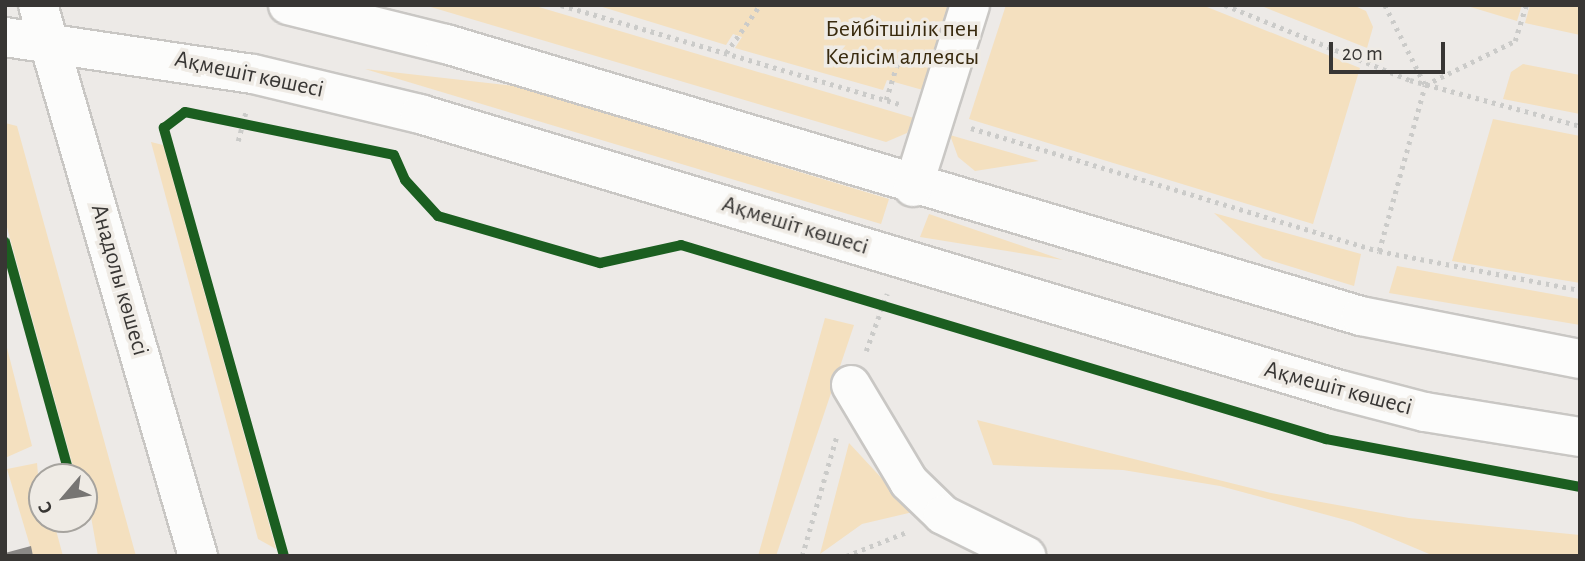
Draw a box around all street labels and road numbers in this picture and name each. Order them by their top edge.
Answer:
street label: Ақмешіт көшесі [172,45,326,105]
street label: Ақмешіт көшесі [718,190,872,262]
street label: Анадолы көшесі [84,201,154,359]
street label: Ақмешіт көшесі [1261,355,1415,423]

